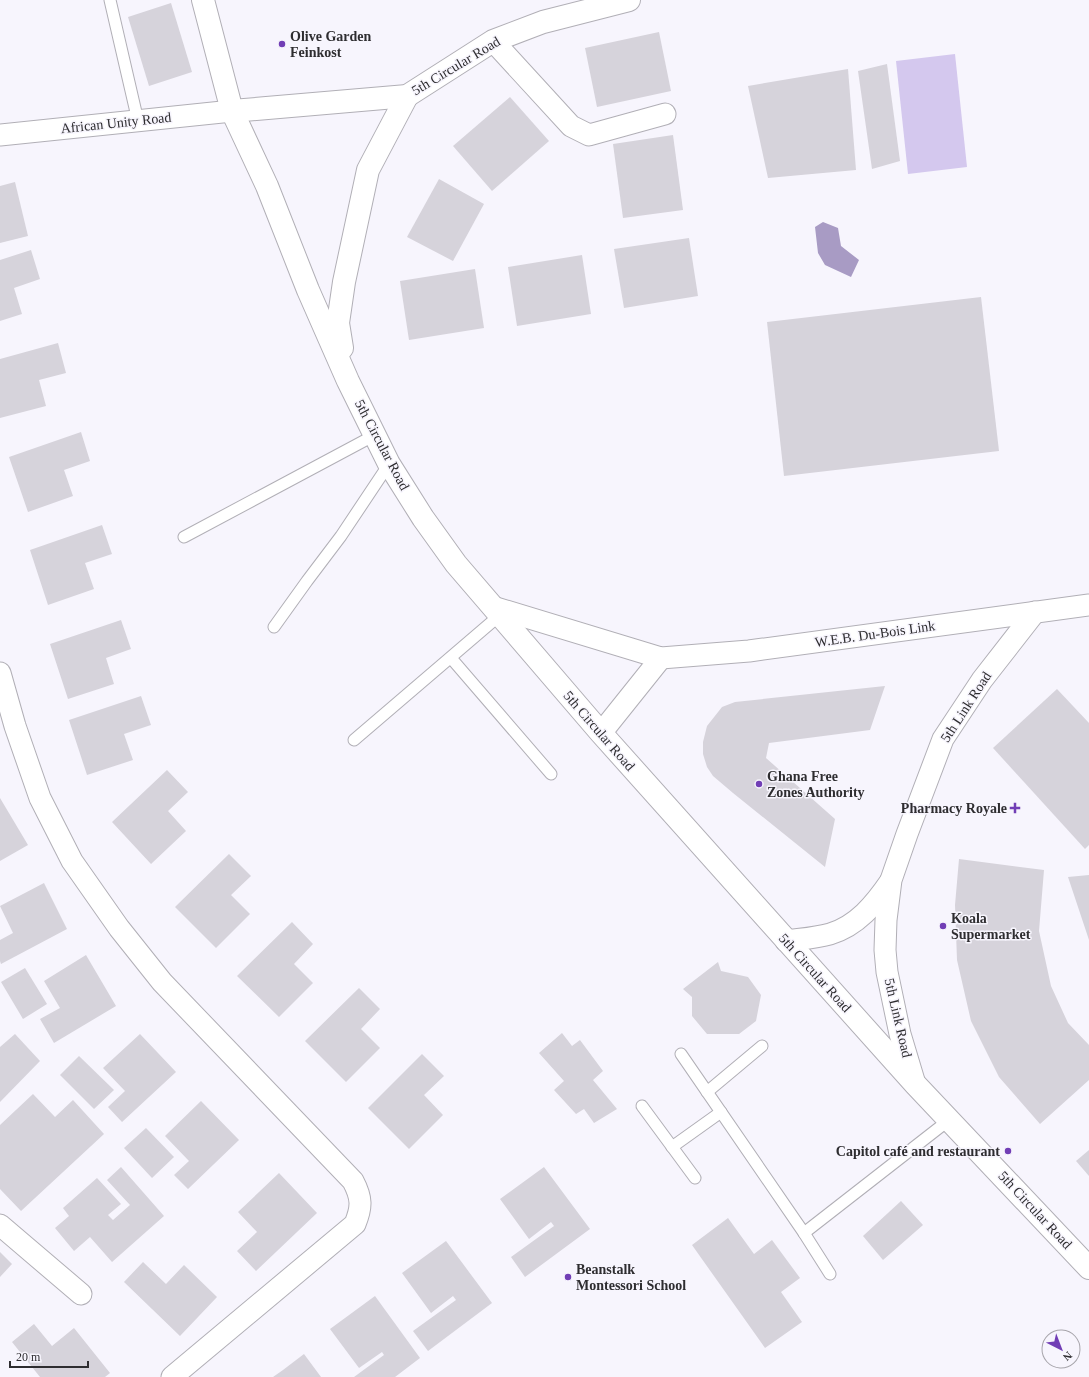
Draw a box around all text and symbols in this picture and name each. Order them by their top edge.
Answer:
place label: Olive Garden Feinkost [290,29,371,60]
street label: 5th Circular Road [409,34,503,98]
marker: Olive Garden Feinkost [277,39,287,49]
street label: African Unity Road [60,110,172,136]
street label: 5th Circular Road [352,397,412,493]
street label: W.E.B. Du-Bois Link [814,618,936,650]
street label: 5th Link Road [938,669,994,745]
street label: 5th Circular Road [560,688,638,774]
place label: Ghana Free Zones Authority [767,769,865,800]
marker: Ghana Free Zones Authority [754,779,764,789]
place label: Pharmacy Royale [901,801,1007,816]
marker: Pharmacy Royale [1010,803,1020,813]
place label: Koala Supermarket [951,911,1031,942]
marker: Koala Supermarket [938,921,948,931]
street label: 5th Circular Road [776,931,854,1015]
street label: 5th Link Road [882,977,914,1059]
place label: Capitol café and restaurant [836,1144,1000,1159]
marker: Capitol café and restaurant [1003,1146,1013,1156]
street label: 5th Circular Road [995,1168,1075,1252]
place label: Beanstalk Montessori School [576,1262,686,1293]
marker: Beanstalk Montessori School [563,1272,573,1282]
north arrow [1041,1329,1081,1369]
scale bar [10,1343,88,1369]
text: N [1061,1349,1075,1364]
text: 20 m [16,1350,41,1364]

